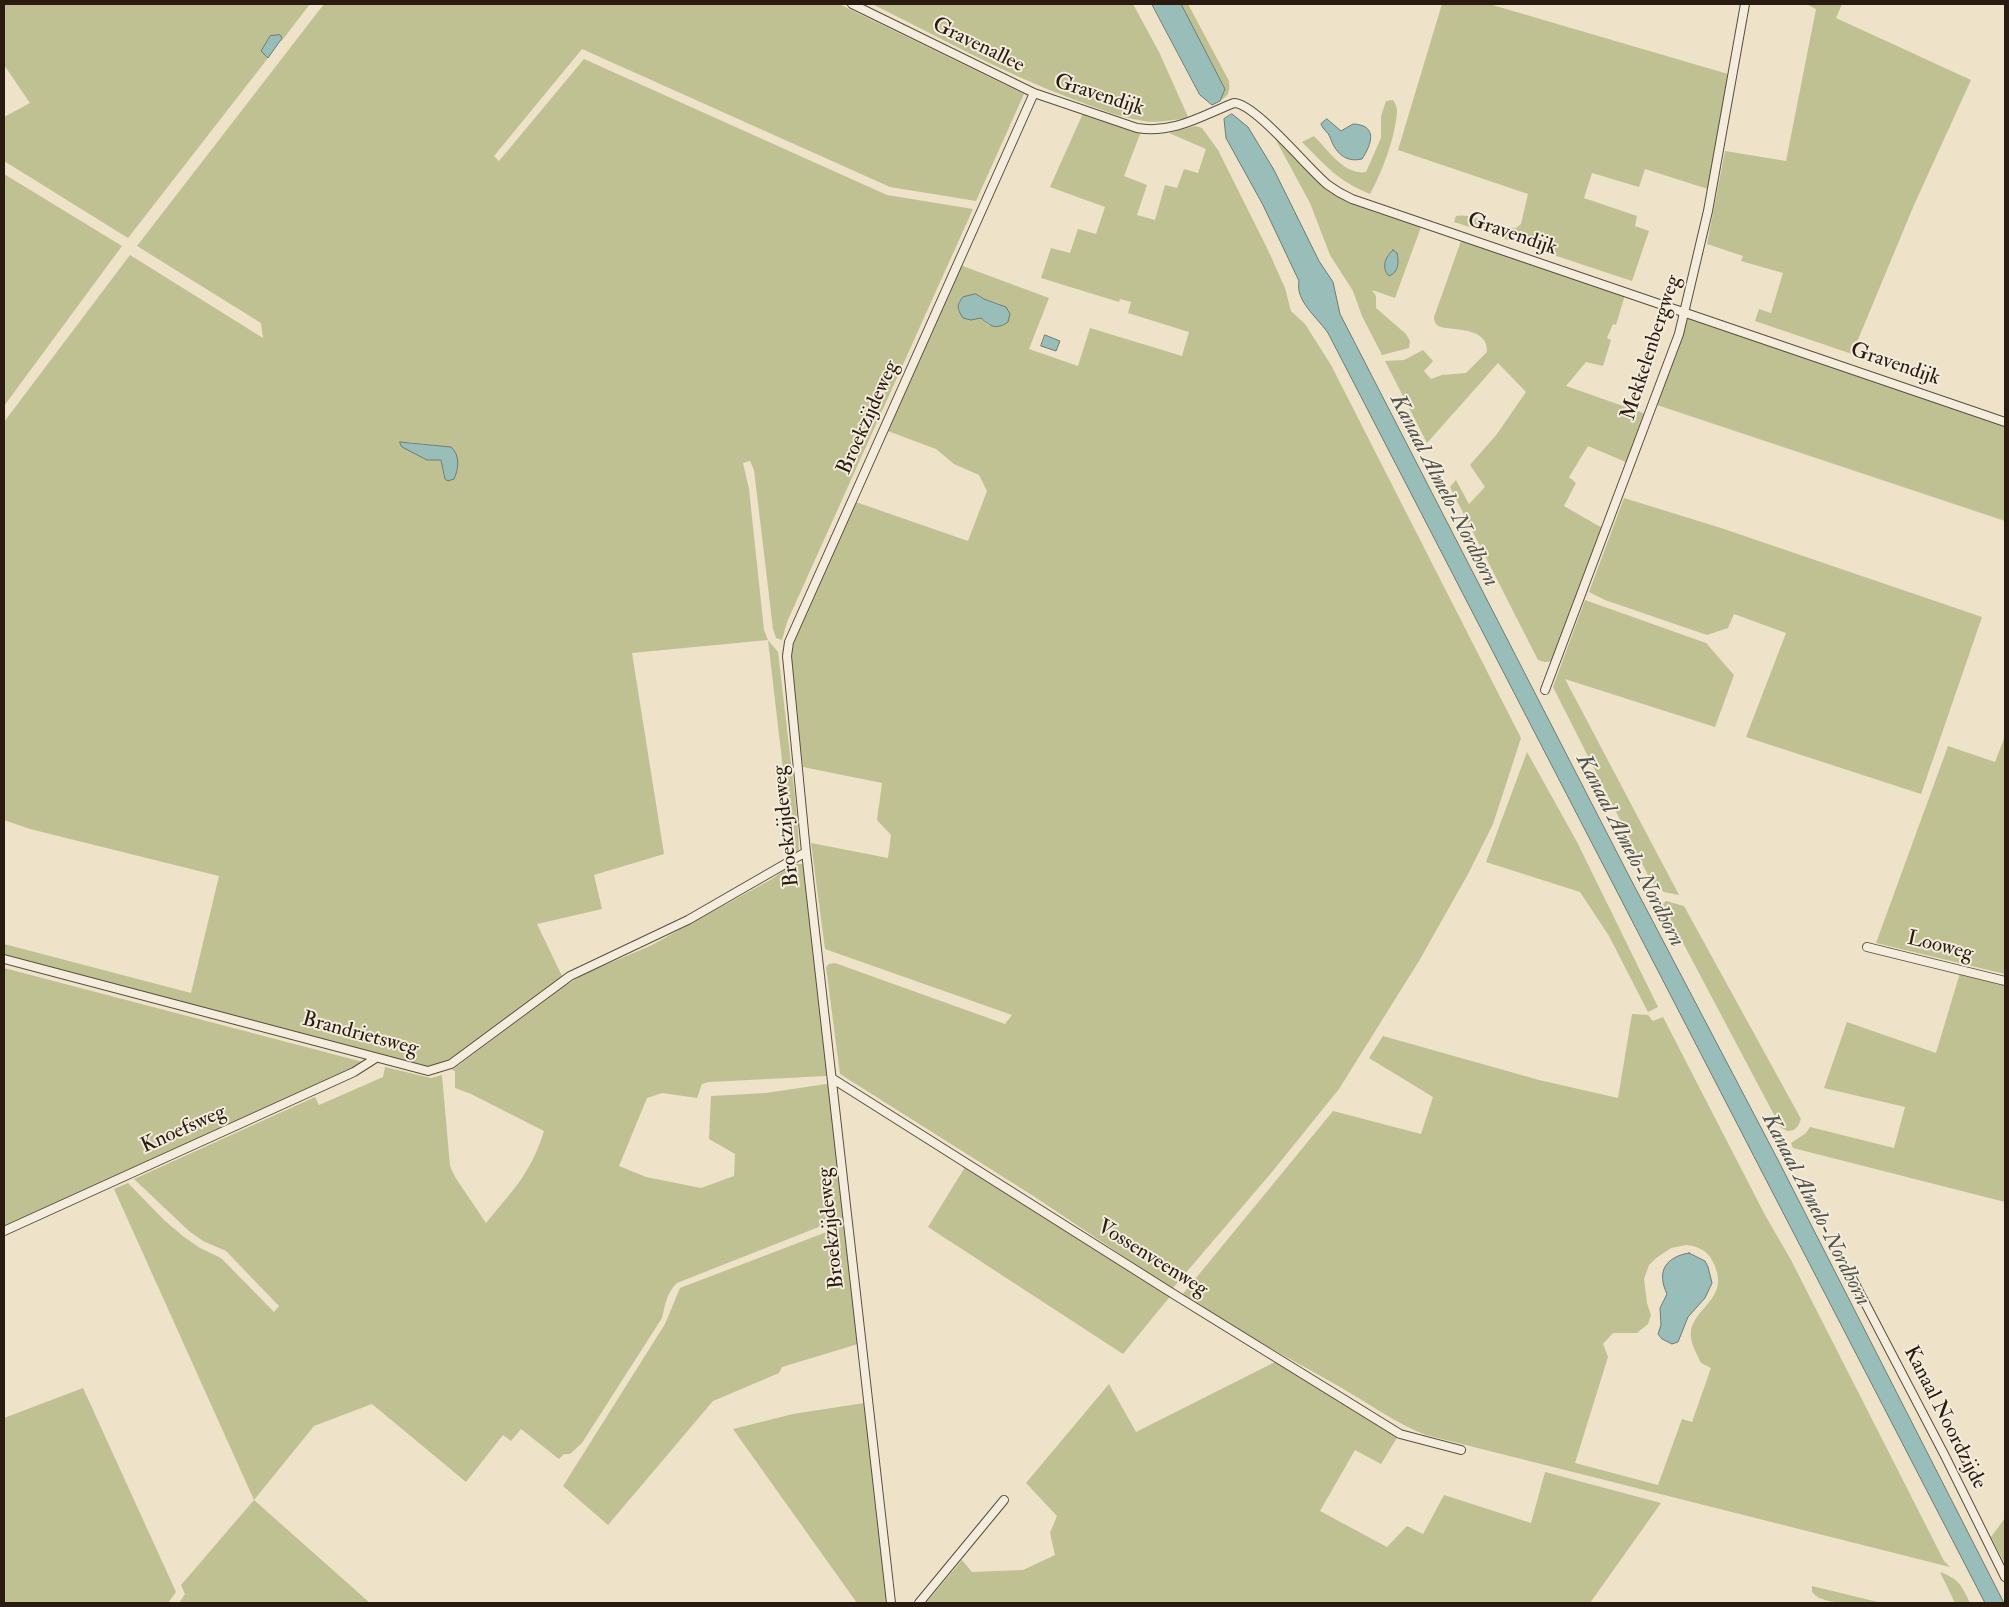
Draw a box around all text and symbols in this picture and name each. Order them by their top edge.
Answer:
street label: Gravenallee [928,13,1028,79]
street label: Gravendijk [1051,70,1147,122]
street label: Gravendijk [1464,208,1560,262]
street label: Mekkelenbergweg [1617,272,1687,424]
street label: Gravendijk [1847,338,1943,392]
street label: Broekzijdeweg [833,357,905,479]
water label: Kanaal Almelo-Nordhorn [1383,390,1503,592]
water label: Kanaal Almelo-Nordhorn [1569,750,1689,952]
street label: Broekzijdeweg [768,764,806,888]
street label: Looweg [1904,927,1976,967]
street label: Brandrietsweg [299,1007,421,1063]
street label: Knoefsweg [138,1100,230,1160]
water label: Kanaal Almelo-Nordhorn [1755,1109,1875,1311]
street label: Broekzijdeweg [813,1166,851,1290]
street label: Vossenveenweg [1092,1215,1212,1303]
street label: Kanaal Noordzijde [1897,1342,1991,1494]

